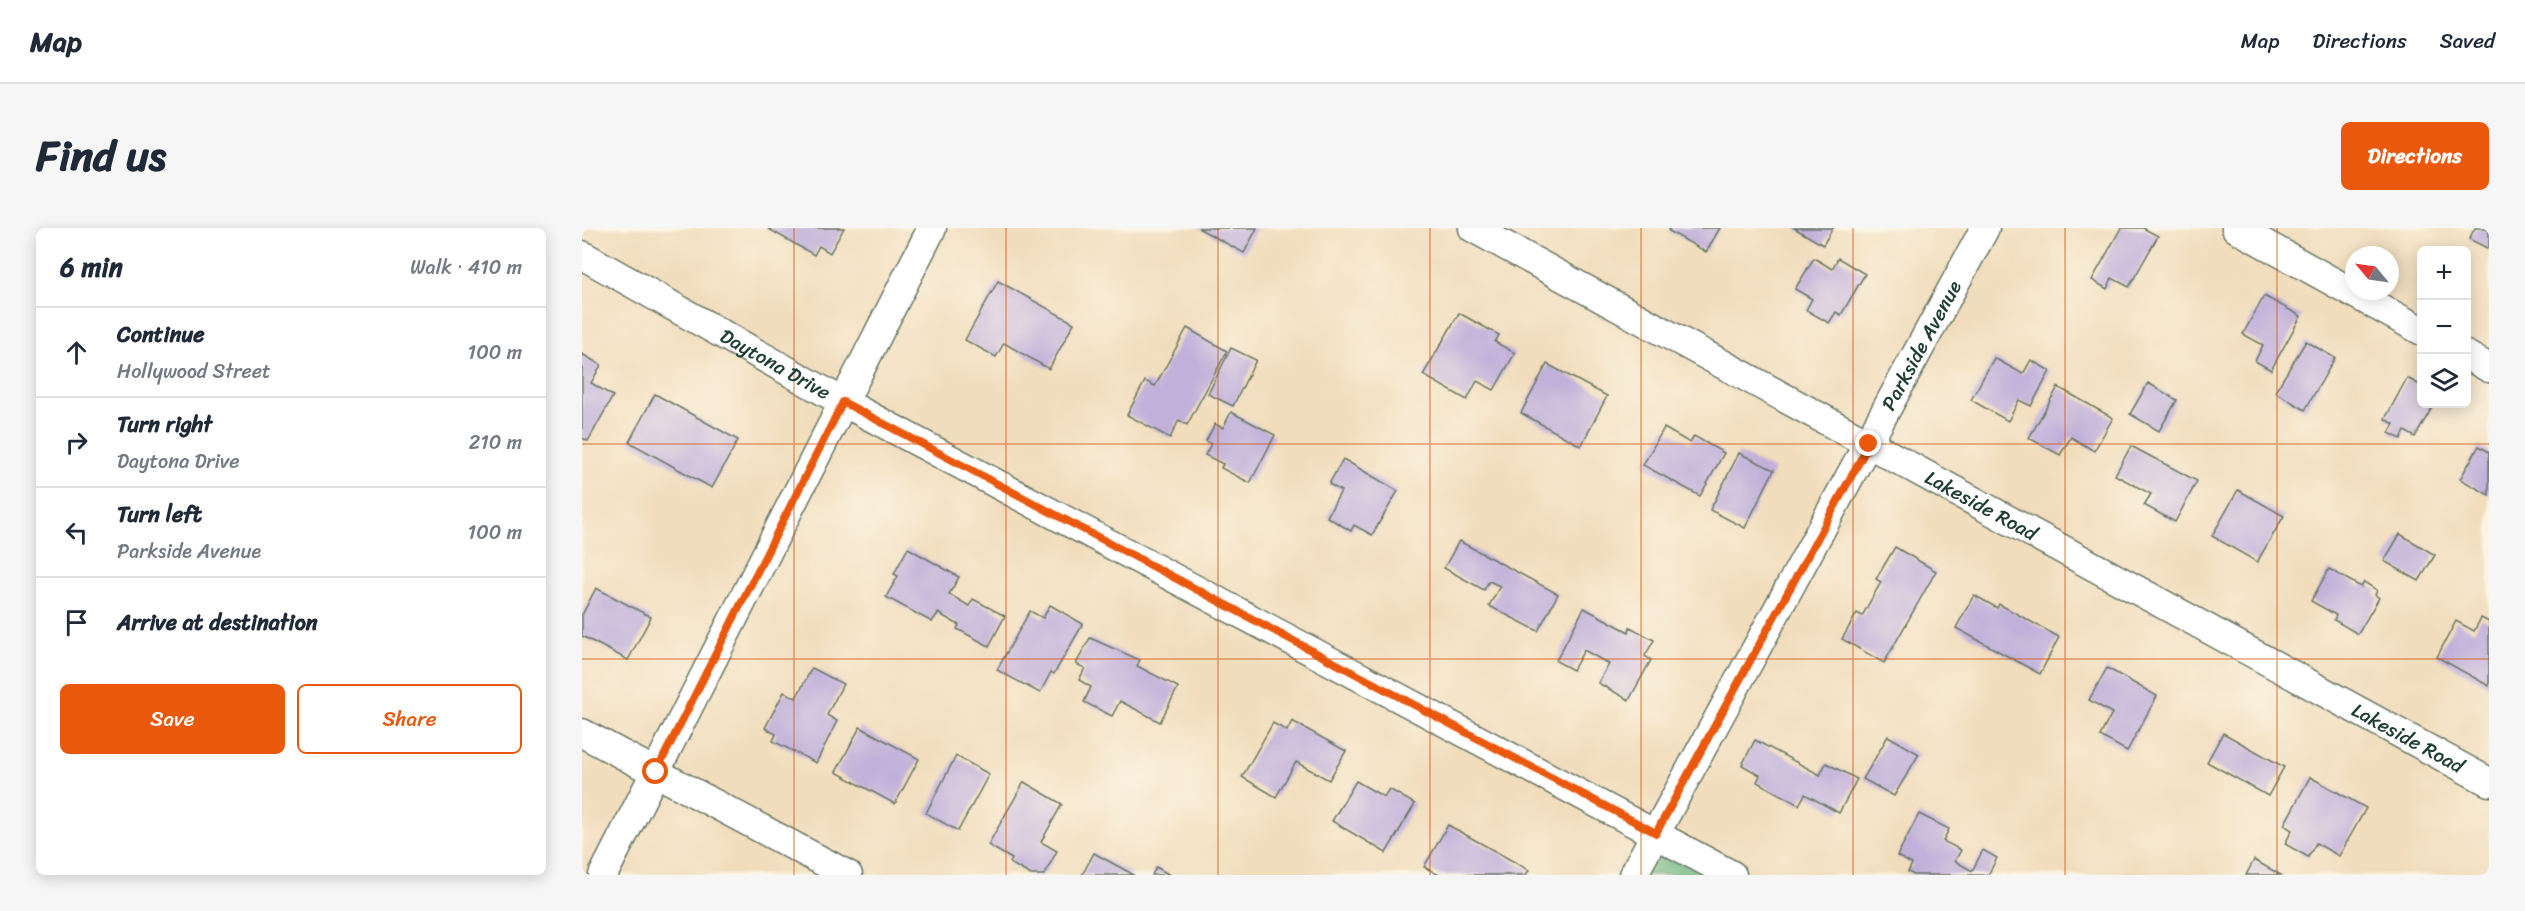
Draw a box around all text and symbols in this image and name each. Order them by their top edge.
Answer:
text: Map [30,17,82,66]
text: Map [2241,22,2279,60]
text: Directions [2312,22,2407,60]
text: Saved [2440,22,2495,60]
text: Find us [36,119,166,193]
button: Directions [2341,122,2489,190]
text: 6 min [60,244,123,290]
north arrow [2345,246,2399,300]
map controls [2417,246,2471,408]
button: + [2417,246,2471,300]
text: Walk · 410 m [410,250,522,285]
street label: Parkside Avenue [1872,274,1972,417]
button: − [2417,300,2471,354]
text: Continue [117,315,205,354]
street label: Daytona Drive [713,319,837,410]
text: 100 m [468,335,522,370]
icon: ahead [60,336,93,369]
text: Hollywood Street [117,354,271,389]
button: layers [2417,354,2471,408]
text: Turn right [117,405,212,444]
text: 210 m [469,425,522,460]
icon: right [60,426,93,459]
route end [1855,430,1881,456]
text: Daytona Drive [117,444,240,479]
street label: Lakeside Road [1918,461,2045,551]
text: Turn left [117,495,202,534]
text: 100 m [468,515,522,550]
icon: left [60,516,93,549]
text: Parkside Avenue [117,534,261,569]
text: Arrive at destination [117,603,318,642]
icon: arrive [60,606,93,639]
button: Save [60,684,285,754]
button: Share [297,684,522,754]
street label: Lakeside Road [2345,693,2472,784]
route start [642,758,668,784]

